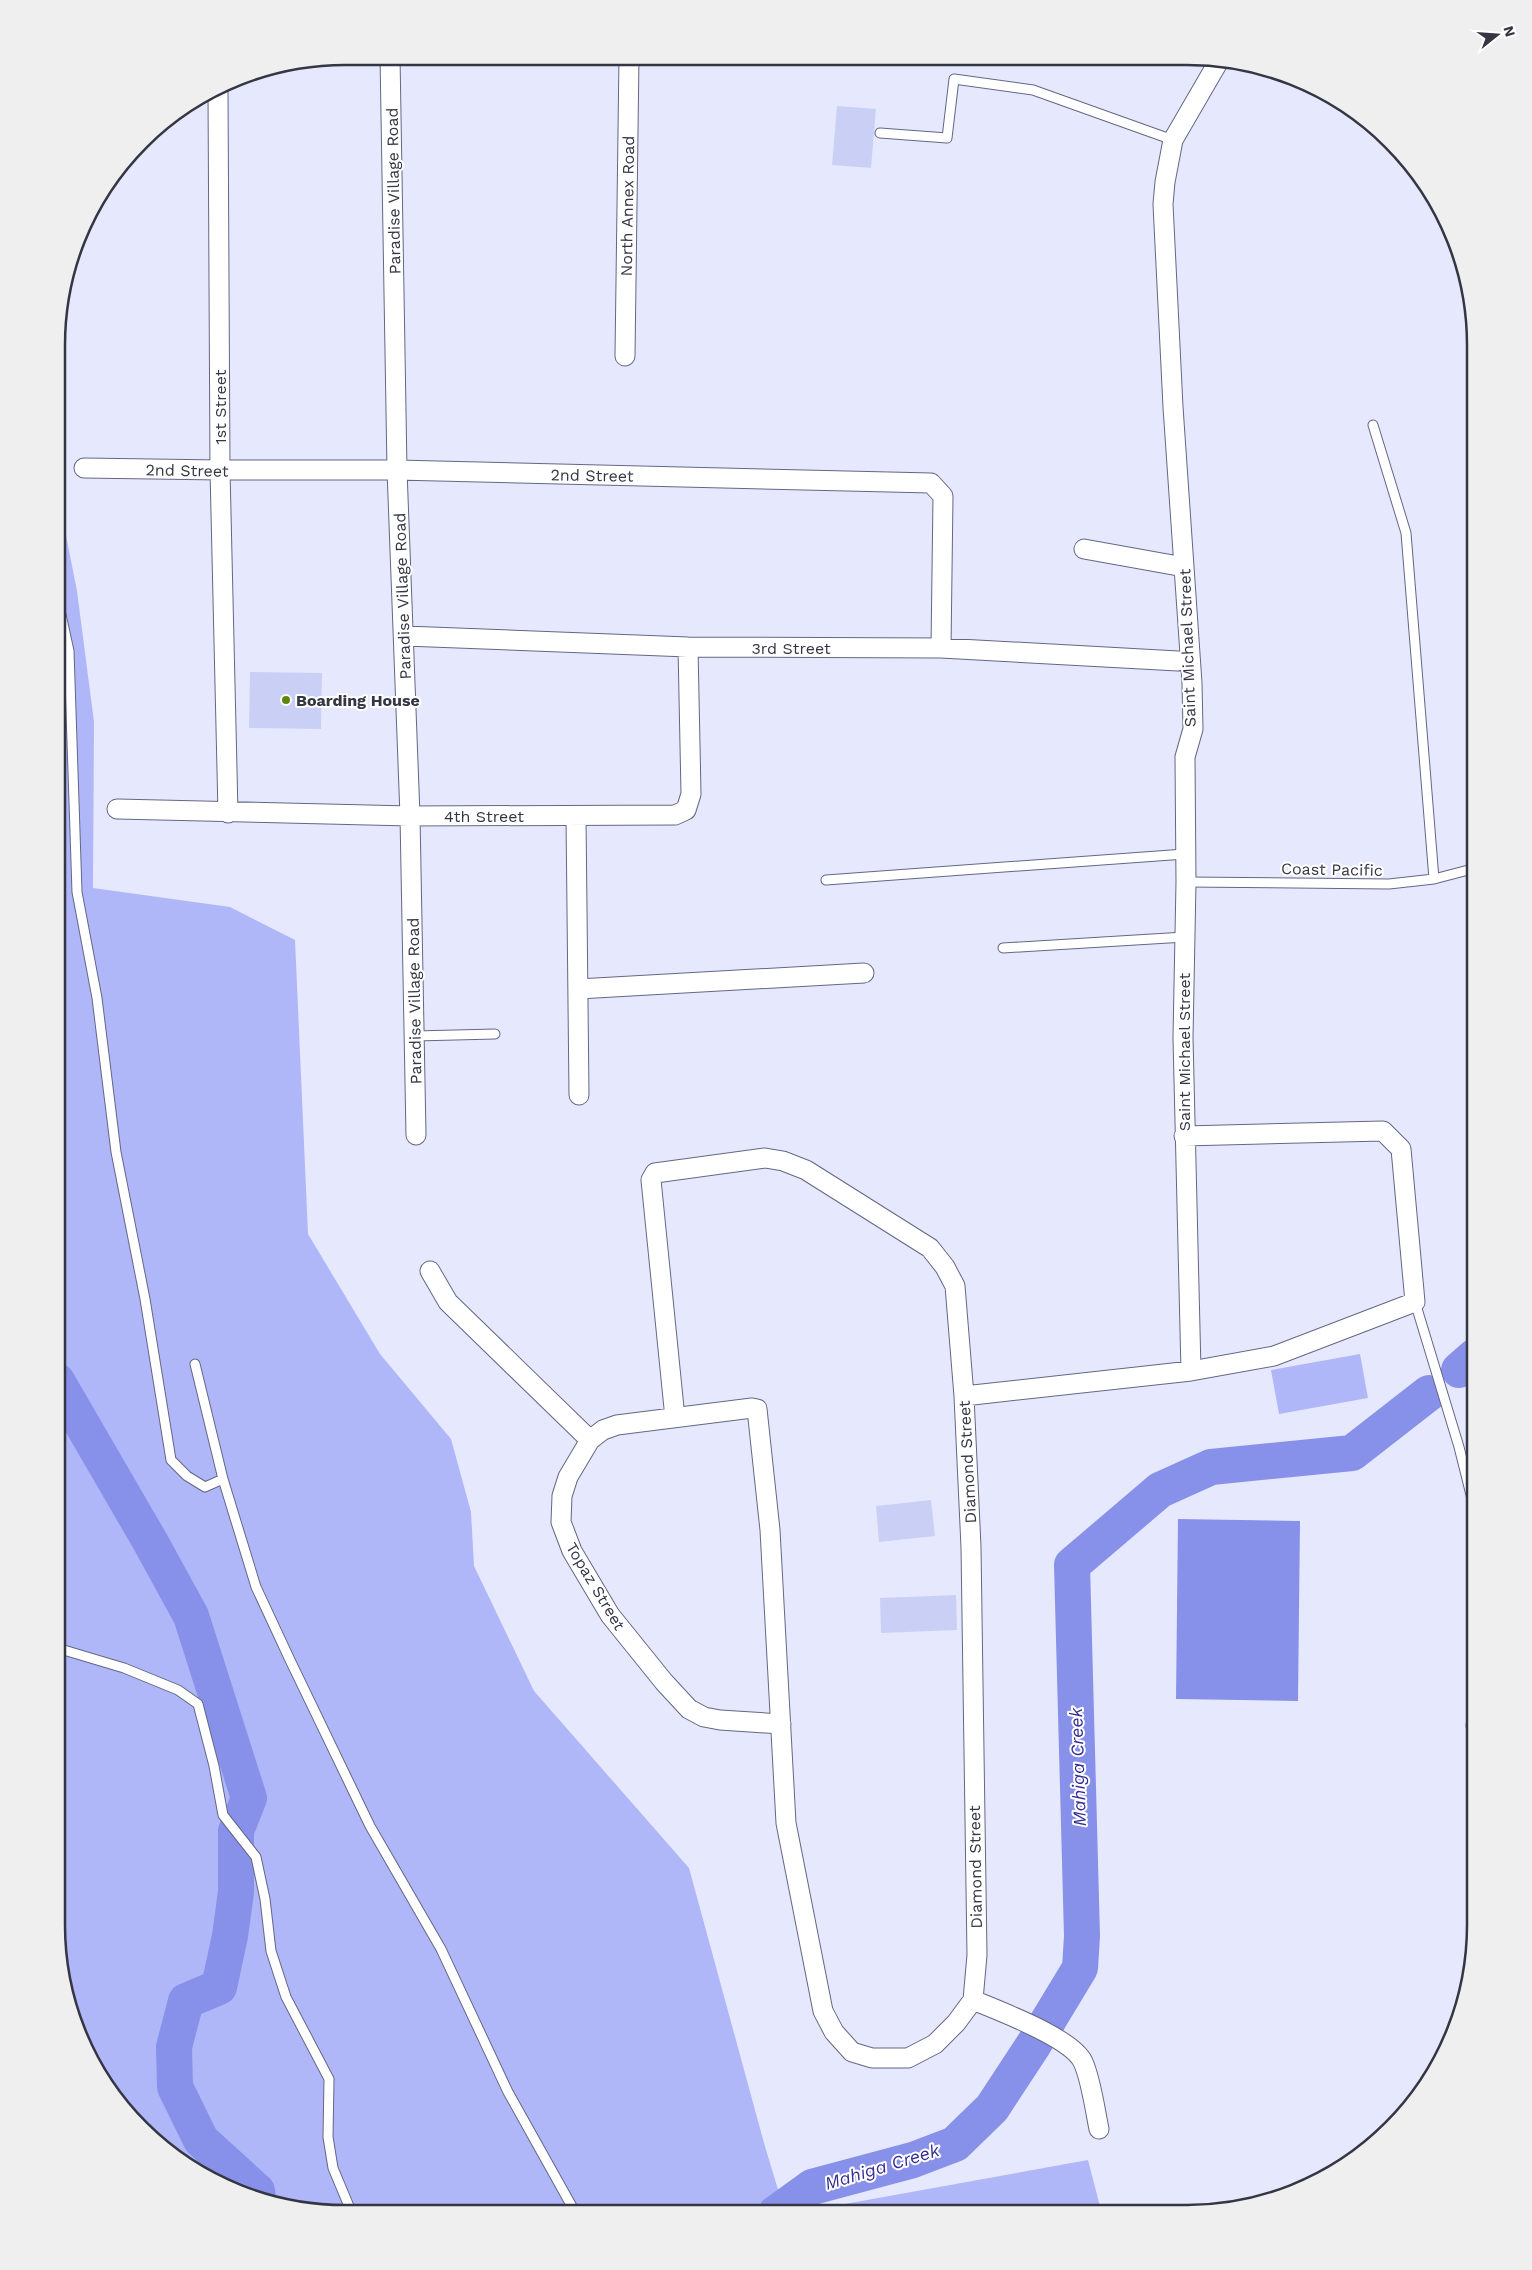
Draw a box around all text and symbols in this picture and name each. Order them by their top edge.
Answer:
north arrow [1472,10,1522,60]
text: N [1500,24,1519,38]
street label: Paradise Village Road [383,107,404,275]
street label: North Annex Road [617,135,638,277]
street label: 1st Street [211,369,230,445]
street label: 2nd Street [145,460,229,481]
street label: 2nd Street [550,465,634,486]
street label: Paradise Village Road [390,512,415,680]
street label: Saint Michael Street [1175,568,1200,727]
street label: 3rd Street [751,639,831,658]
place label: Boarding House [296,691,420,710]
marker: Boarding House [280,694,292,706]
street label: 4th Street [444,807,524,826]
street label: Coast Pacific [1281,859,1383,880]
street label: Paradise Village Road [404,917,425,1085]
street label: Saint Michael Street [1175,973,1194,1131]
street label: Diamond Street [955,1400,980,1524]
street label: Topaz Street [562,1539,629,1634]
water label: Mahiga Creek [1065,1706,1090,1827]
street label: Diamond Street [965,1805,986,1929]
water label: Mahiga Creek [822,2139,943,2194]

